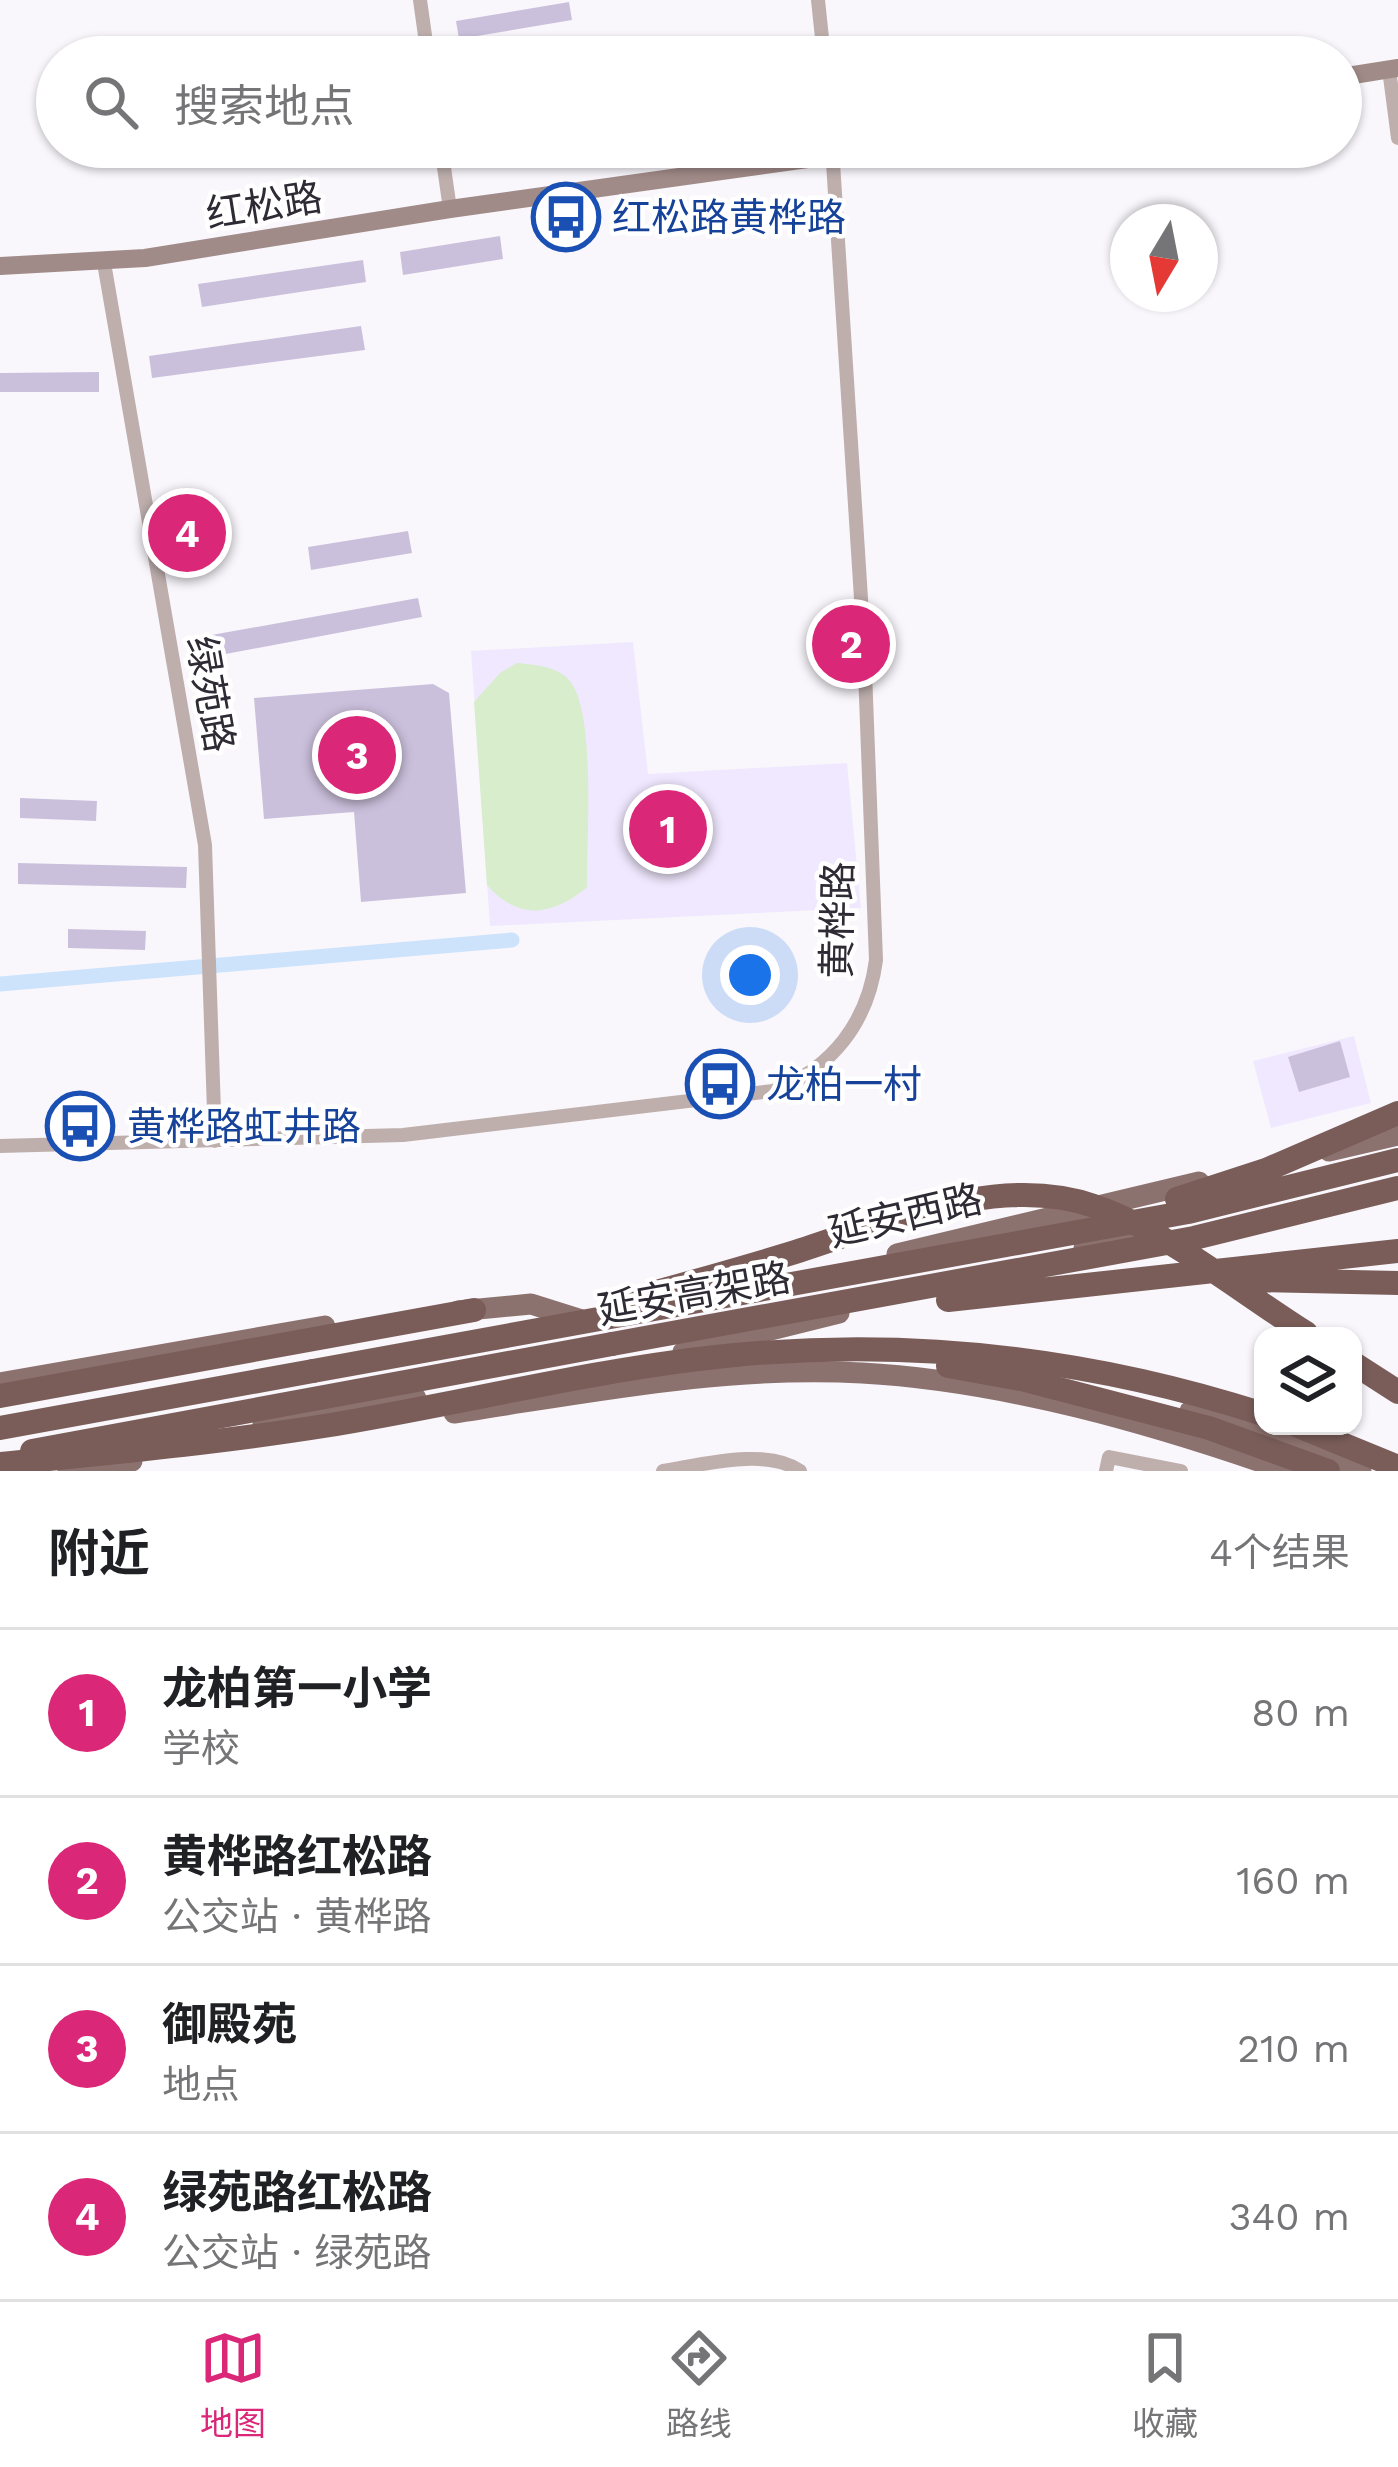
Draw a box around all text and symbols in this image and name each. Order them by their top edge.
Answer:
search box [36,36,1362,168]
icon: search [78,69,144,135]
text: 搜索地点 [174,80,354,133]
street label: 红松路 [203,174,325,237]
bus stop icon: 红松路黄桦路 [531,182,601,252]
place label: 红松路黄桦路 [612,195,846,240]
north arrow [1110,204,1218,312]
pin: 4 [148,488,226,578]
pin: 2 [812,599,890,689]
street label: 绿苑路 [178,633,243,756]
pin: 3 [318,710,396,800]
pin: 1 [629,784,707,874]
street label: 黄桦路 [814,861,861,979]
your location [720,945,780,1005]
bus stop icon: 龙柏一村 [685,1049,755,1119]
place label: 龙柏一村 [766,1062,922,1107]
bus stop icon: 黄桦路虹井路 [45,1091,115,1161]
place label: 黄桦路虹井路 [127,1104,361,1149]
street label: 延安西路 [824,1176,986,1255]
street label: 延安高架路 [594,1254,794,1333]
map controls [1254,1327,1362,1435]
button: layers [1254,1327,1362,1435]
text: 附近 [48,1524,150,1583]
text: 4个结果 [1209,1530,1350,1575]
text: 龙柏第一小学 [162,1662,432,1715]
text: 1 [79,1690,95,1735]
text: 80 m [1251,1690,1350,1735]
text: 学校 [162,1726,240,1771]
text: 黄桦路红松路 [162,1830,432,1883]
text: 2 [75,1858,99,1903]
text: 160 m [1236,1858,1350,1903]
text: 公交站 · 黄桦路 [162,1894,431,1939]
text: 御殿苑 [162,1998,297,2051]
text: 3 [75,2026,99,2071]
text: 210 m [1237,2026,1350,2071]
text: 地点 [162,2062,240,2107]
text: 绿苑路红松路 [162,2166,432,2219]
text: 4 [74,2194,100,2239]
text: 340 m [1229,2194,1350,2239]
text: 公交站 · 绿苑路 [162,2230,431,2275]
tab: 地图 [200,2325,266,2445]
tab: 路线 [666,2325,732,2445]
tab: 收藏 [1132,2325,1198,2445]

